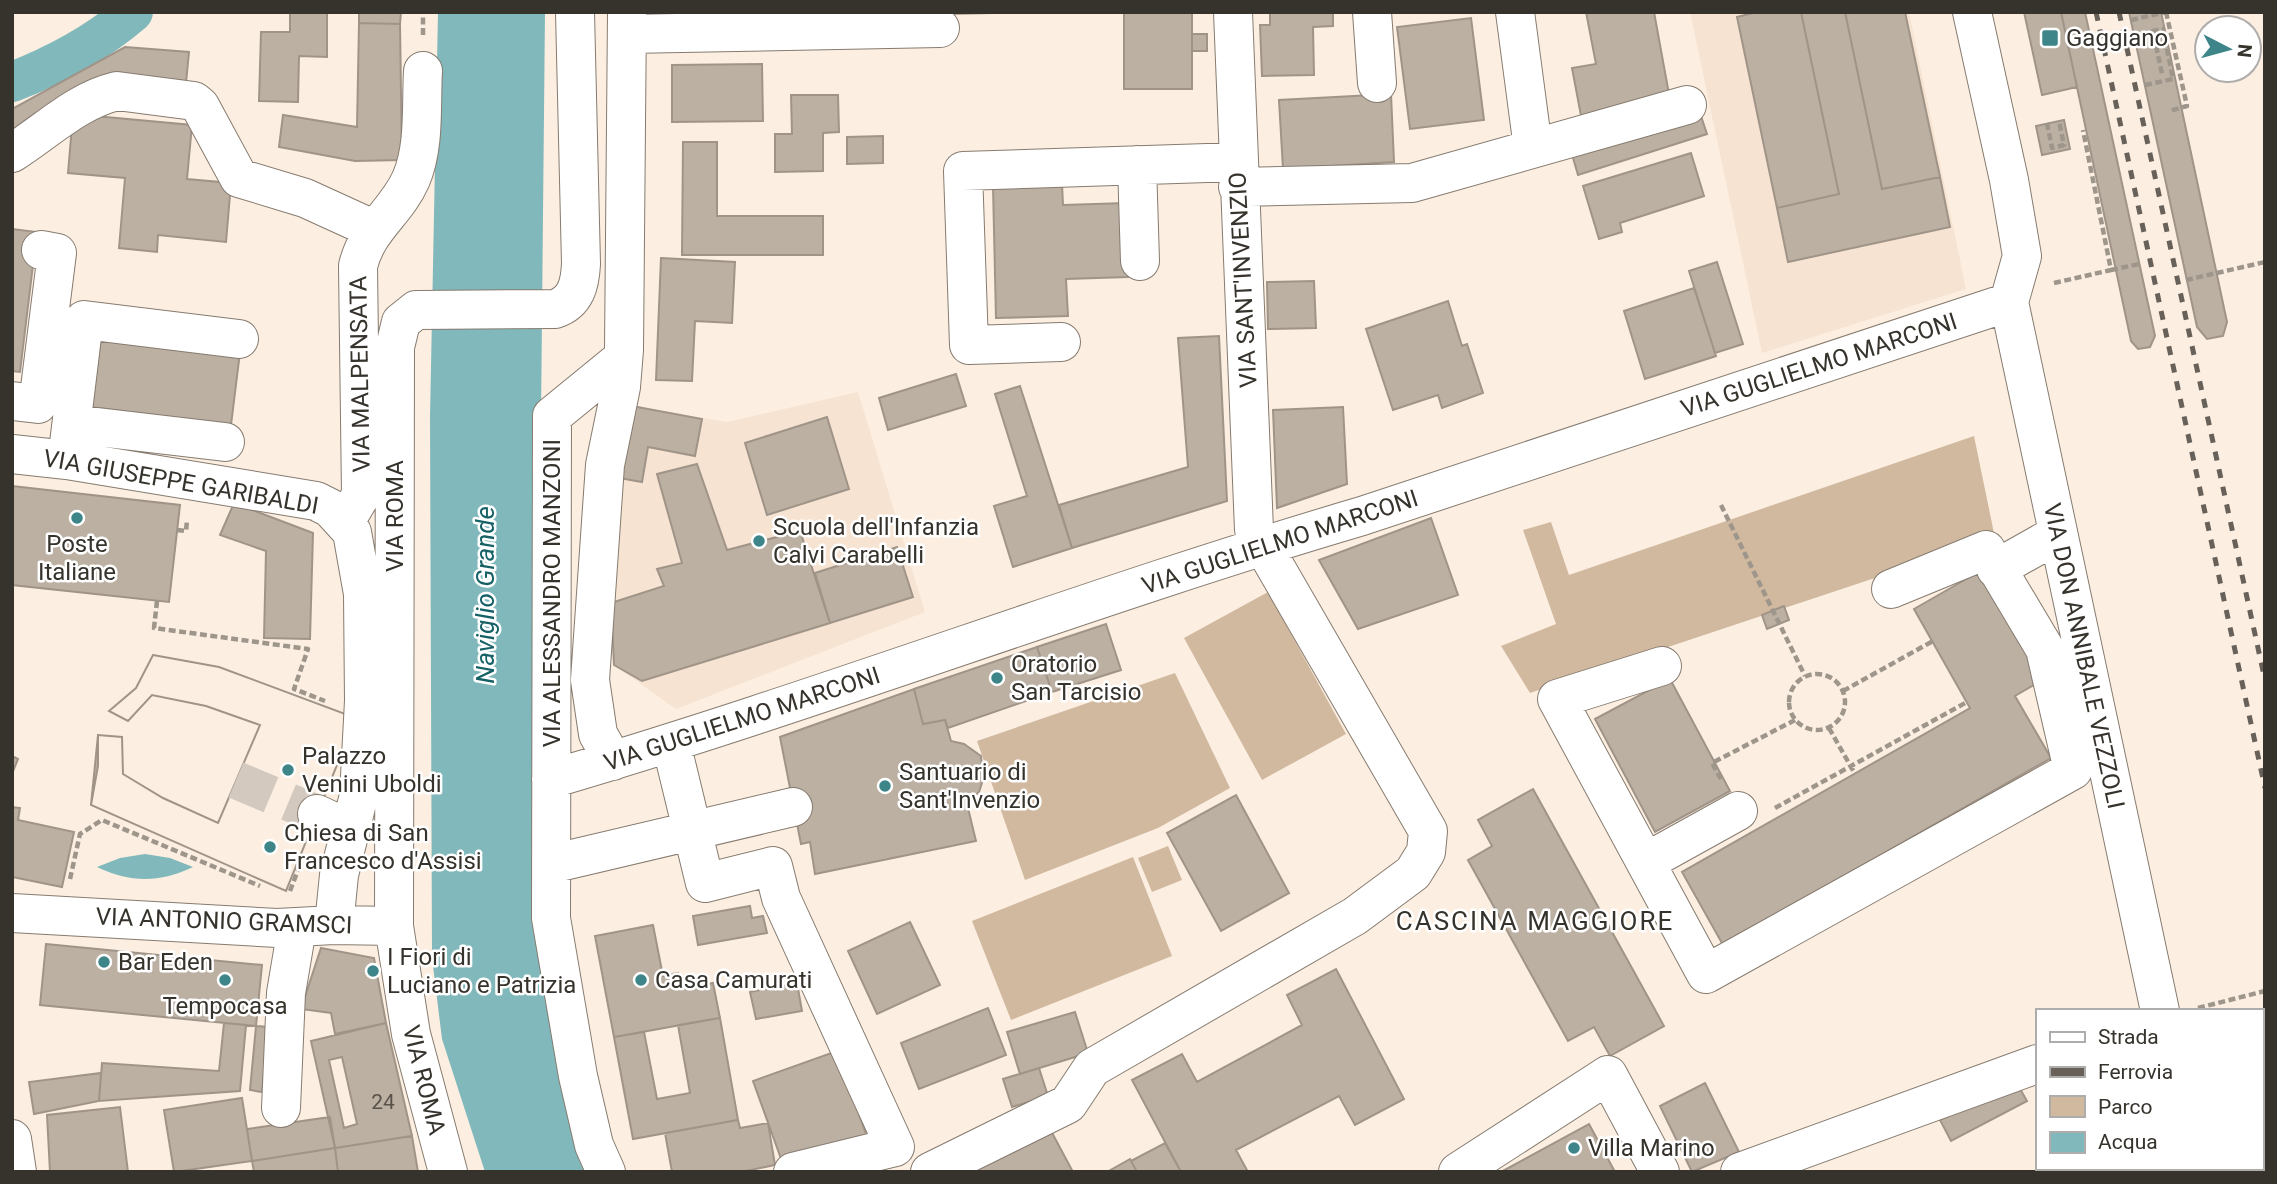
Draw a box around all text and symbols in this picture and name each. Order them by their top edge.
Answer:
north arrow [2193,14,2263,84]
place label: Gaggiano [2066,24,2168,52]
marker: Gaggiano [2040,28,2060,48]
text: N [2232,43,2257,59]
street label: VIA SANT'INVENZIO [1223,171,1263,389]
street label: VIA MALPENSATA [344,275,376,473]
street label: VIA GUGLIELMO MARCONI [1677,307,1961,423]
street label: VIA ALESSANDRO MANZONI [538,439,566,747]
street label: VIA GIUSEPPE GARIBALDI [41,444,321,520]
street label: VIA ROMA [381,460,409,572]
street label: VIA GUGLIELMO MARCONI [1138,484,1422,600]
street label: VIA DON ANNIBALE VEZZOLI [2038,501,2130,811]
water label: Naviglio Grande [470,506,500,684]
marker: Poste Italiane [69,510,85,526]
place label: Scuola dell'Infanzia Calvi Carabelli [773,513,979,569]
place label: Poste Italiane [38,530,116,586]
marker: Scuola dell'Infanzia Calvi Carabelli [751,533,767,549]
place label: Oratorio San Tarcisio [1011,650,1141,706]
street label: VIA GUGLIELMO MARCONI [600,661,884,777]
marker: Oratorio San Tarcisio [989,670,1005,686]
place label: Palazzo Venini Uboldi [302,742,442,798]
place label: Santuario di Sant'Invenzio [899,758,1040,814]
marker: Palazzo Venini Uboldi [280,762,296,778]
marker: Santuario di Sant'Invenzio [877,778,893,794]
place label: Chiesa di San Francesco d'Assisi [284,819,482,875]
marker: Chiesa di San Francesco d'Assisi [262,839,278,855]
street label: VIA ANTONIO GRAMSCI [95,903,353,939]
district label: CASCINA MAGGIORE [1396,906,1674,936]
place label: I Fiori di Luciano e Patrizia [387,943,576,999]
place label: Bar Eden [118,948,213,976]
marker: Bar Eden [96,954,112,970]
marker: I Fiori di Luciano e Patrizia [365,963,381,979]
place label: Casa Camurati [655,966,812,994]
marker: Tempocasa [217,972,233,988]
marker: Casa Camurati [633,972,649,988]
place label: Tempocasa [162,992,288,1020]
legend [2036,1009,2263,1170]
street label: VIA ROMA [397,1022,451,1138]
text: Strada [2098,1025,2159,1049]
text: Ferrovia [2098,1060,2173,1084]
house number: 24 [371,1090,395,1114]
text: Parco [2098,1095,2152,1119]
text: Acqua [2098,1130,2158,1154]
place label: Villa Marino [1588,1134,1715,1162]
marker: Villa Marino [1566,1140,1582,1156]

